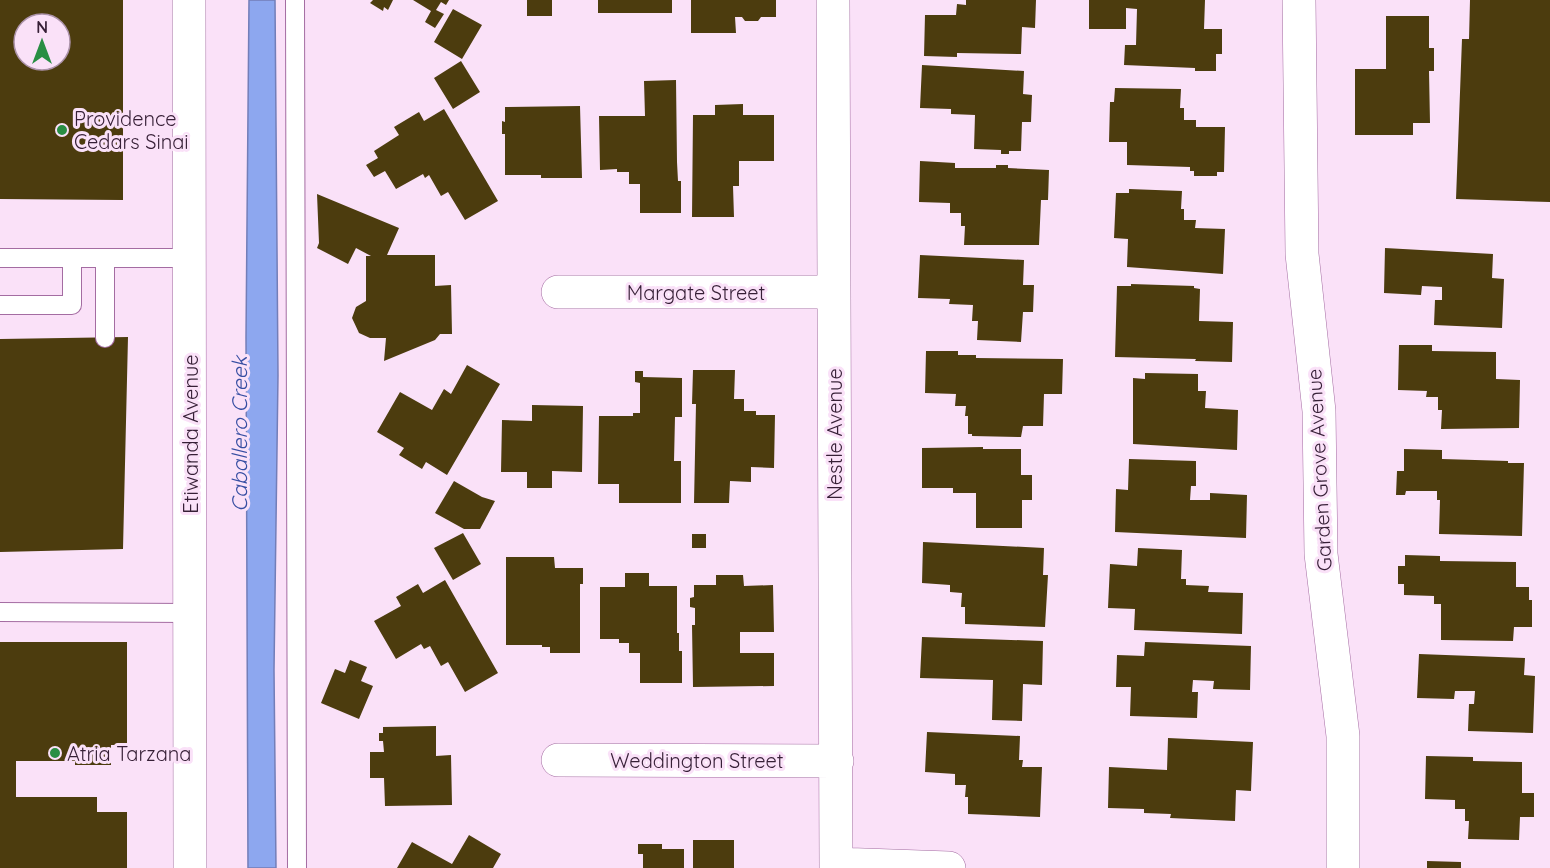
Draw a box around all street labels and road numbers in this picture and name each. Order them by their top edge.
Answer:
street label: Margate Street [627,280,766,305]
street label: Etiwanda Avenue [178,354,203,514]
street label: Nestle Avenue [822,368,847,500]
street label: Garden Grove Avenue [1301,368,1337,572]
street label: Weddington Street [610,748,784,773]

